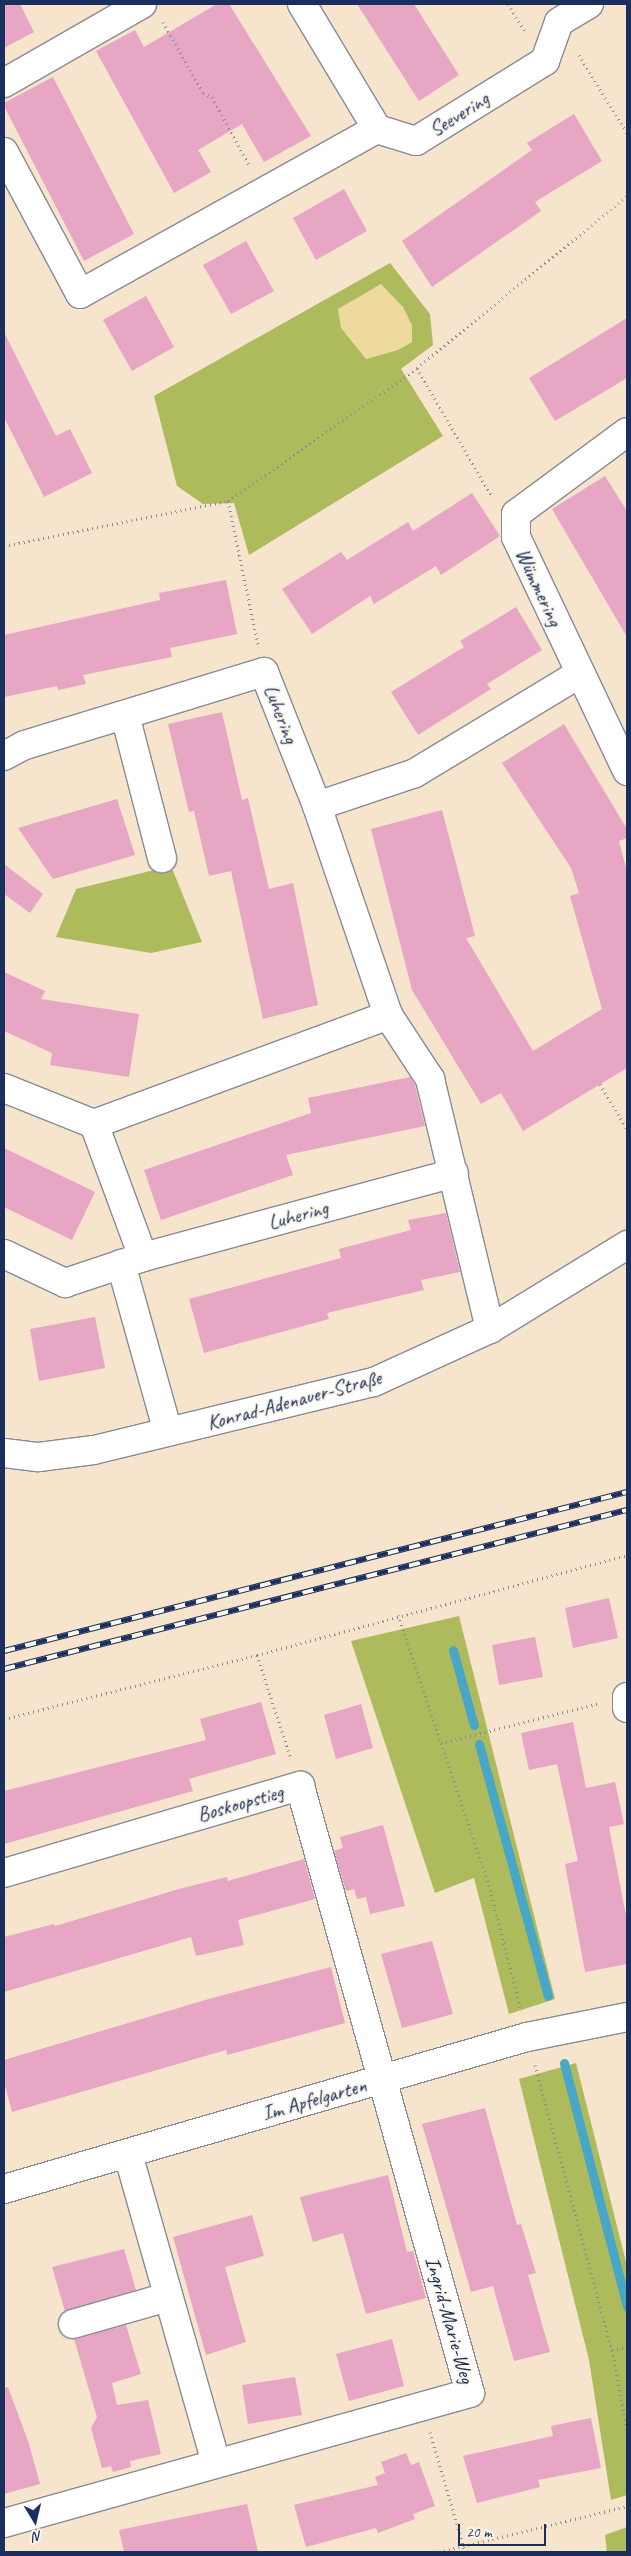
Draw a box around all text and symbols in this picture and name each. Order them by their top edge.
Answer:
street label: Seevering [425,86,493,142]
street label: Wümmering [510,544,568,630]
street label: Luhering [258,681,304,747]
street label: Luhering [265,1195,331,1235]
street label: Konrad-Adenauer-Straße [204,1365,384,1435]
street label: Boskoopstieg [194,1779,286,1827]
street label: Im Apfelgarten [259,2072,369,2126]
street label: Ingrid-Marie-Weg [420,2254,480,2386]
north arrow [10,2496,60,2546]
scale bar [461,2514,548,2546]
text: 20 m [466,2523,492,2542]
text: N [32,2527,43,2545]

